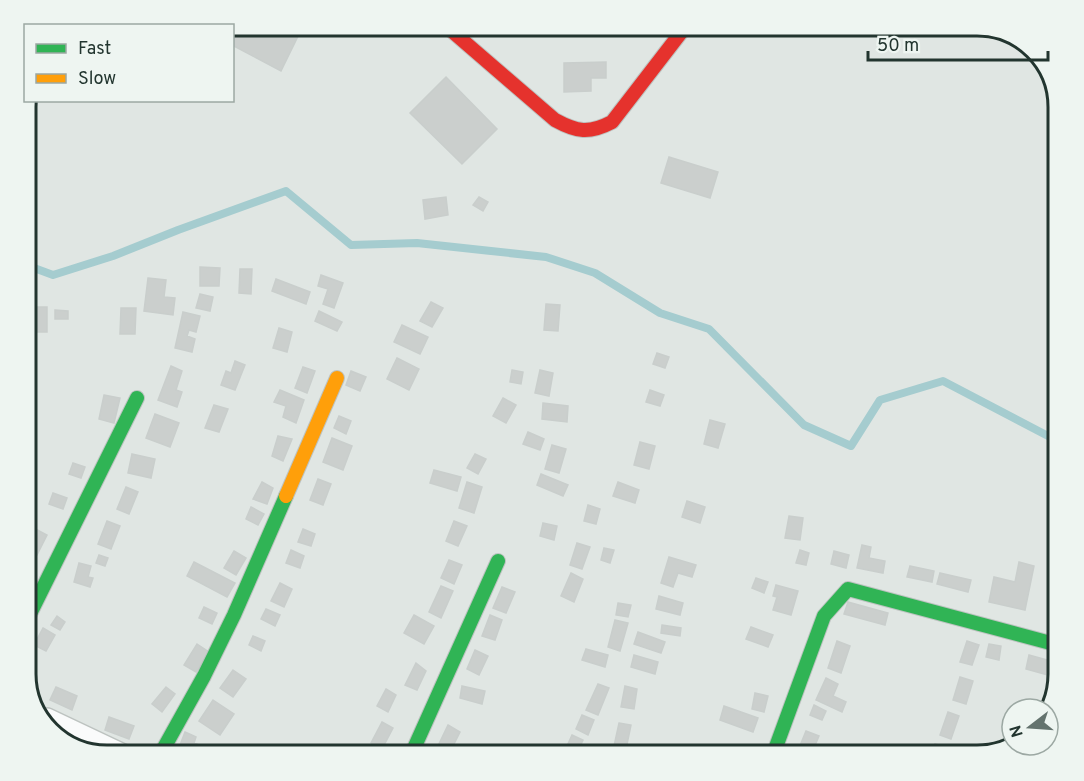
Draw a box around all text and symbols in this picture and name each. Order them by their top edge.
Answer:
legend [24,24,234,102]
scale bar [868,24,1048,62]
text: 50 m [877,35,919,58]
text: Fast [78,38,111,61]
text: Slow [78,68,116,91]
north arrow [1000,697,1060,757]
text: N [1006,722,1029,739]

